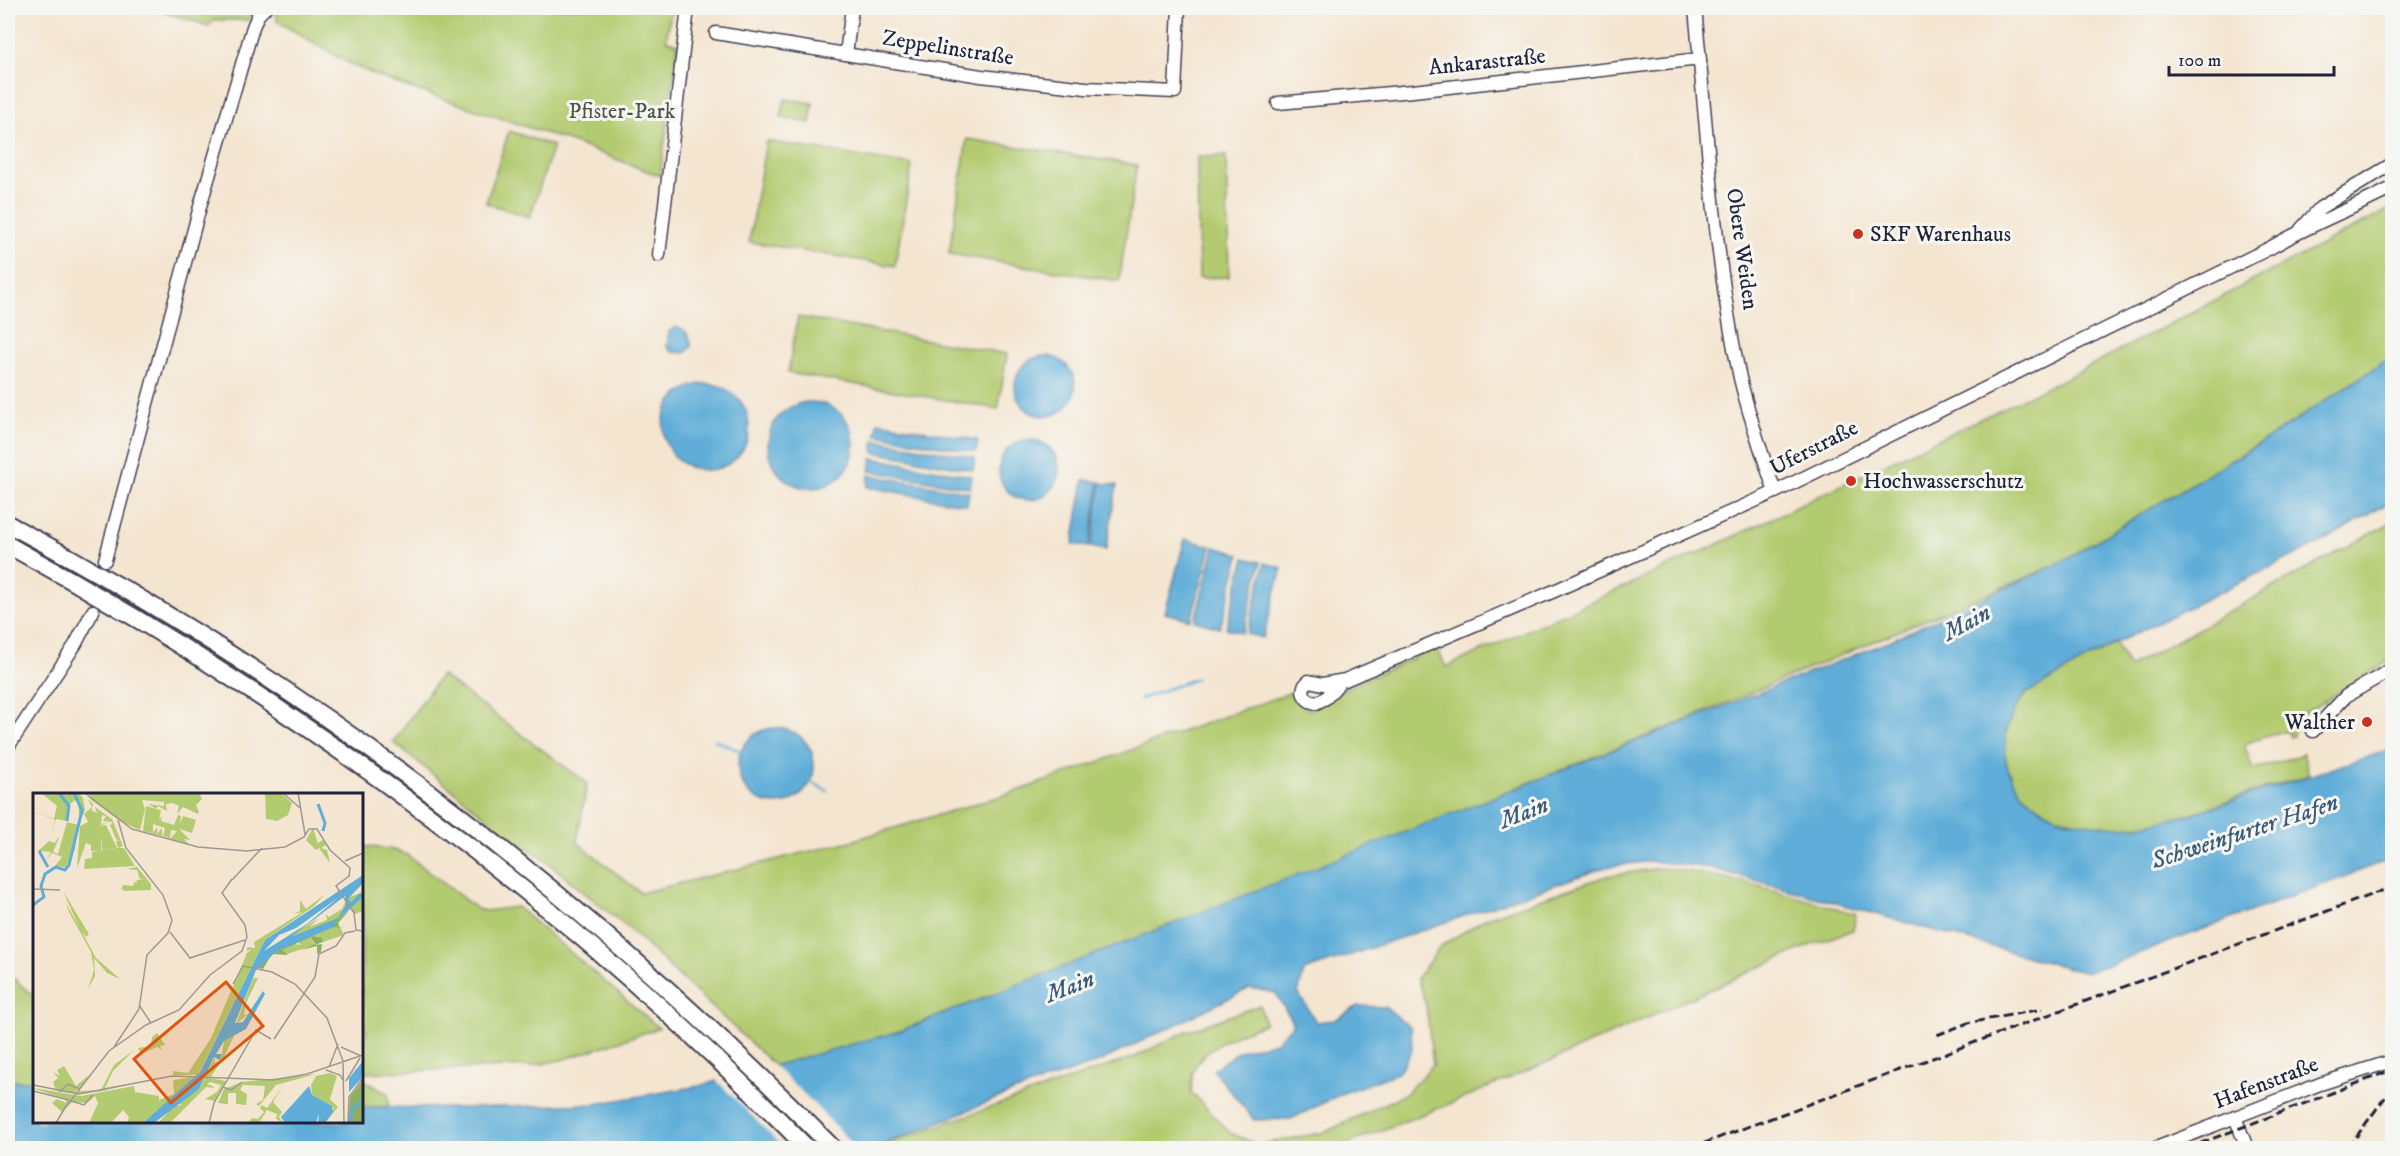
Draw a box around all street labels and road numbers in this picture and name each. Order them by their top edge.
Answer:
street label: Zeppelinstraße [880,24,1016,72]
street label: Ankarastraße [1427,42,1547,82]
street label: Obere Weiden [1720,186,1764,312]
street label: Uferstraße [1765,414,1863,482]
street label: Hafenstraße [2210,1051,2322,1115]

